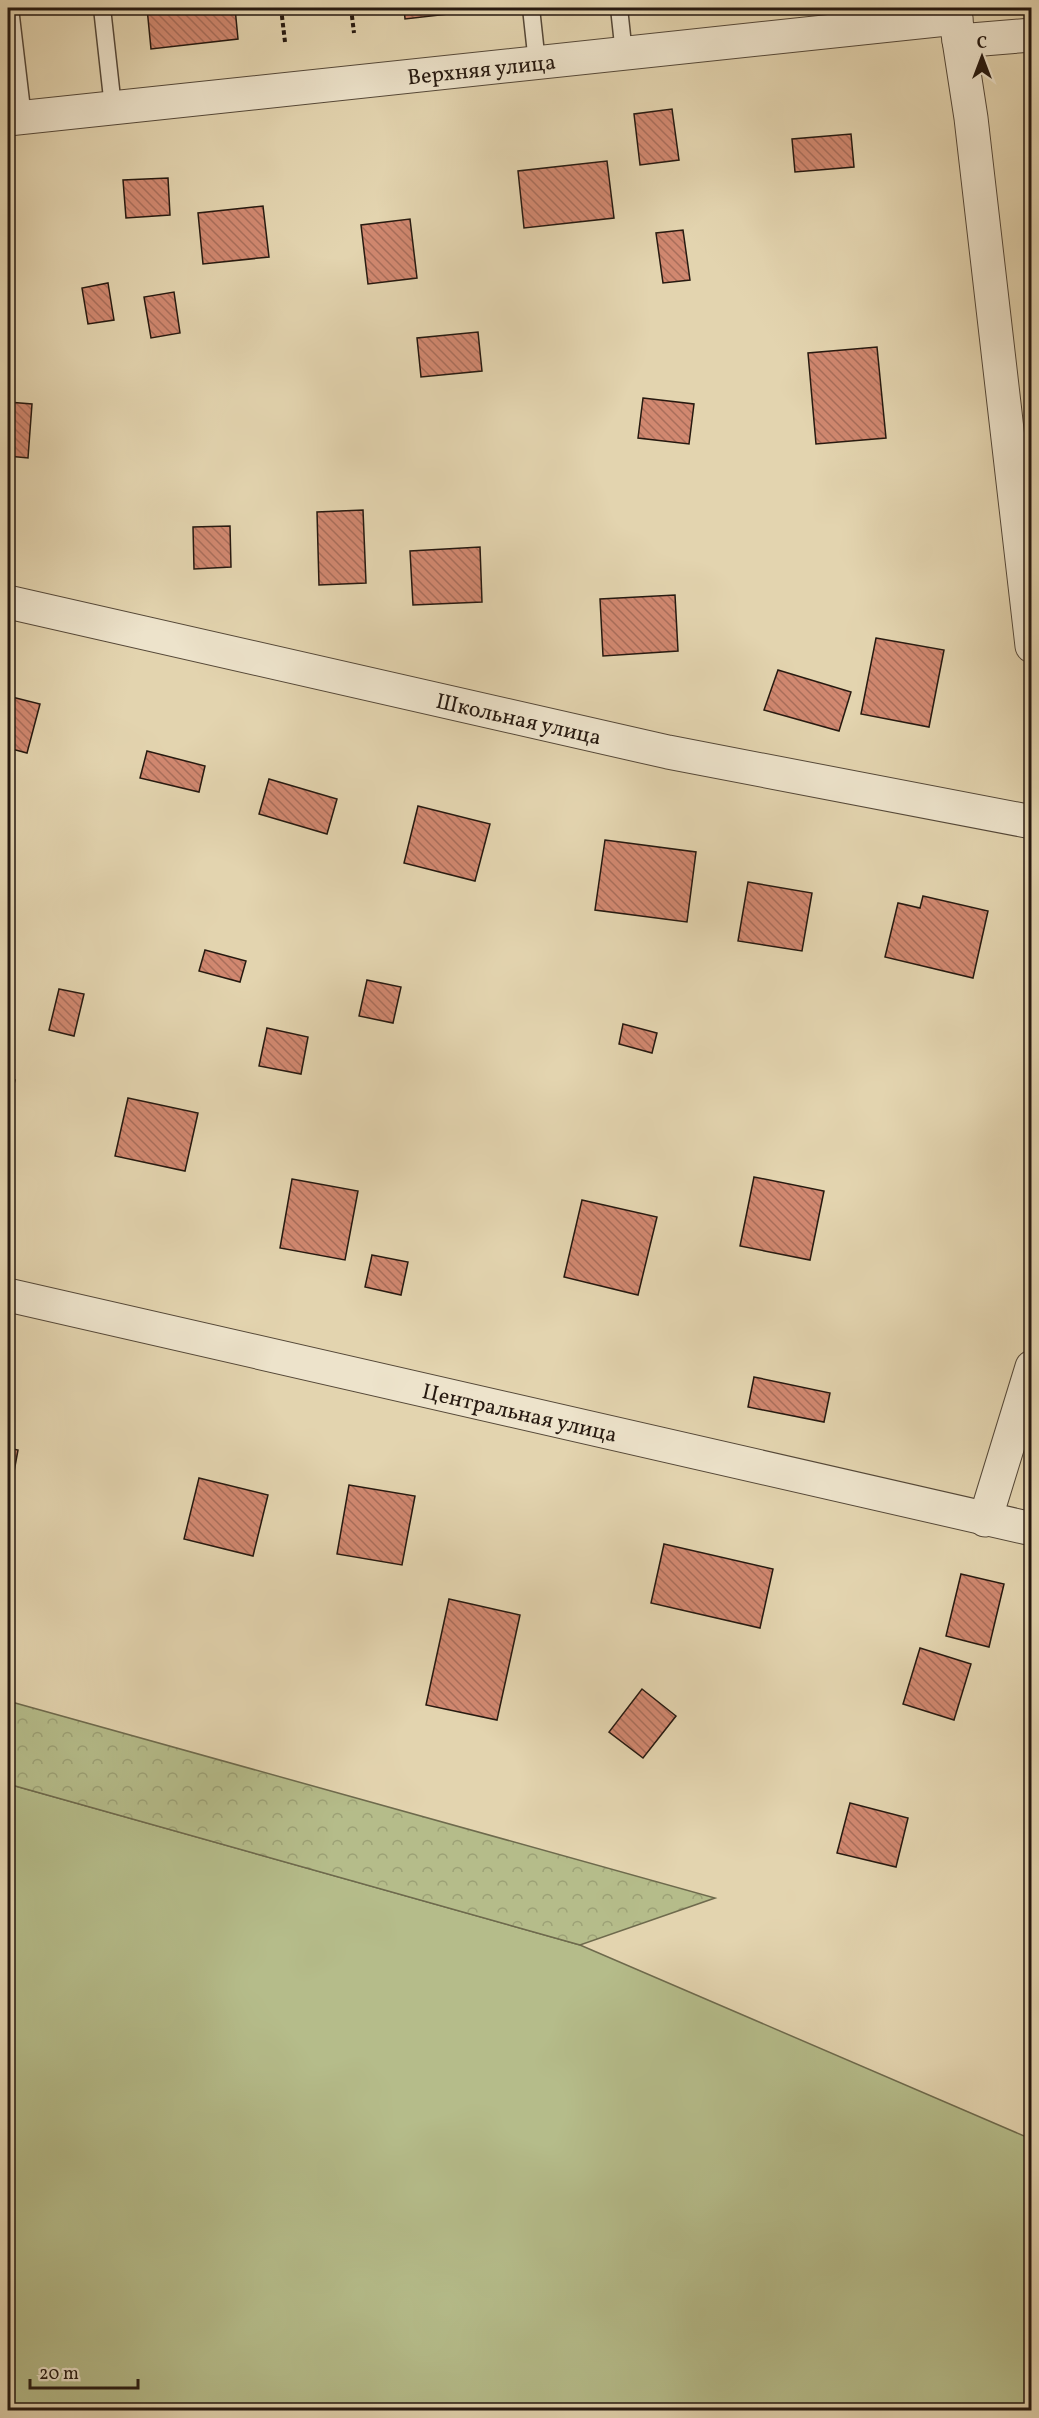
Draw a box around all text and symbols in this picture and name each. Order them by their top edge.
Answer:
north arrow [952,27,1012,87]
text: С [977,33,987,55]
street label: Верхняя улица [406,48,557,94]
street label: Школьная улица [433,687,604,754]
street label: Центральная улица [419,1377,620,1452]
scale bar [30,2352,138,2390]
text: 20 m [39,2362,79,2387]

